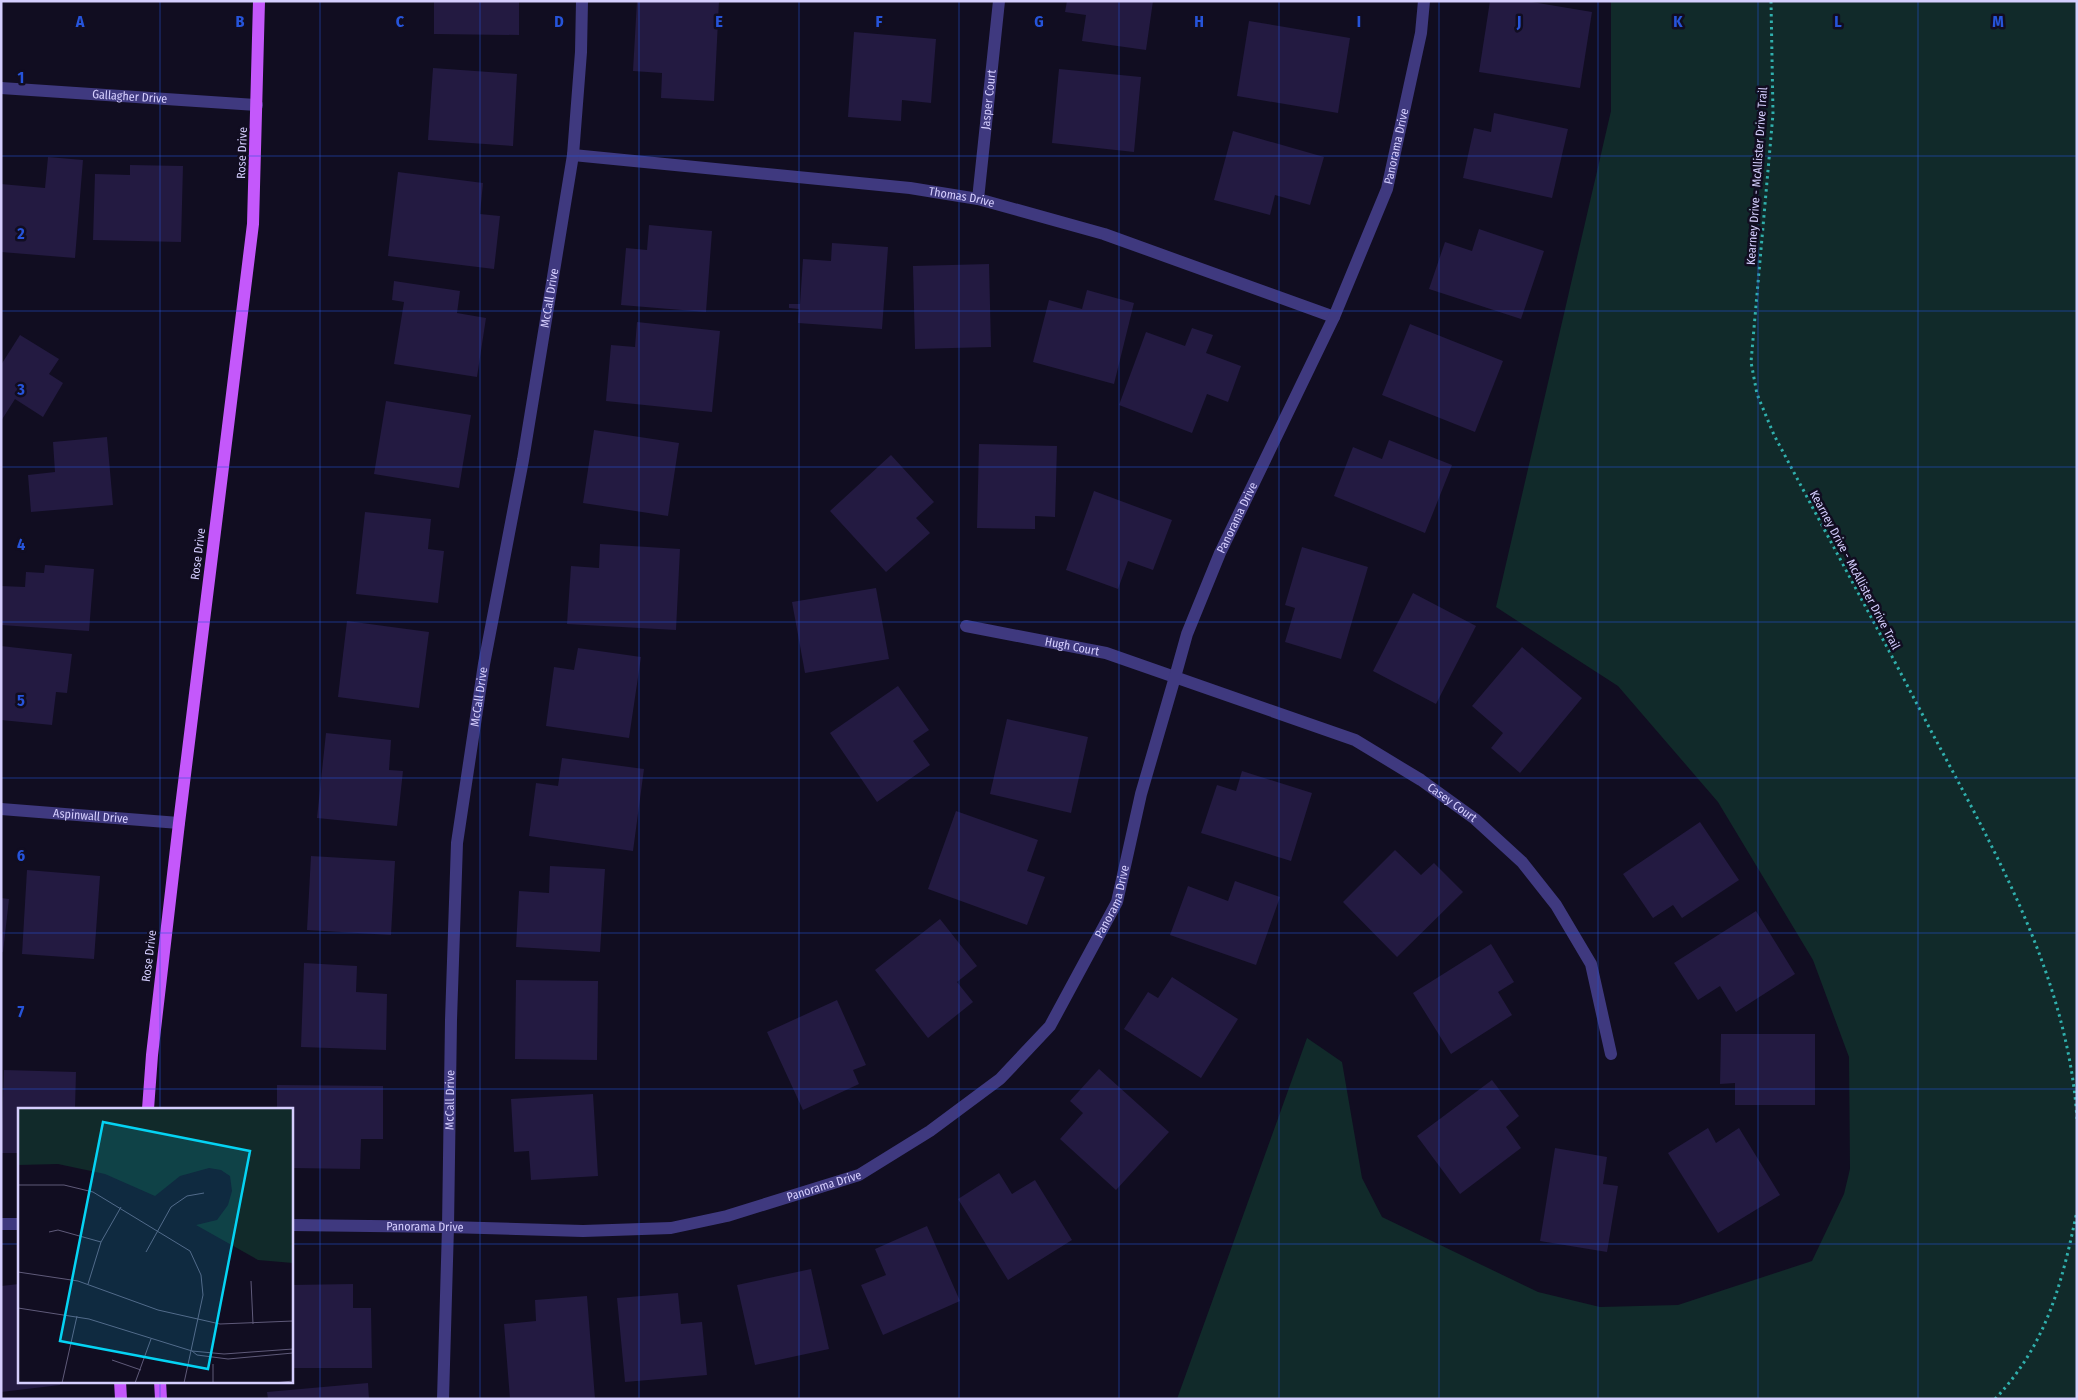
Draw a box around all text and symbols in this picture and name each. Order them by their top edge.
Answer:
text: A [75,12,85,31]
text: B [236,12,245,31]
text: C [396,12,405,31]
text: D [554,12,564,31]
text: E [715,12,723,31]
text: F [875,12,883,31]
text: G [1034,12,1044,31]
text: H [1194,12,1204,31]
text: I [1357,12,1361,31]
text: J [1516,12,1521,31]
text: K [1673,12,1683,31]
text: L [1834,12,1842,31]
text: M [1992,12,2004,31]
text: 1 [18,68,24,87]
street label: Jasper Court [978,69,999,130]
street label: Gallagher Drive [92,87,168,106]
street label: Kearney Drive - McAllister Drive Trail [1744,87,1770,265]
street label: Panorama Drive [1381,107,1411,186]
street label: Rose Drive [234,127,250,179]
street label: Thomas Drive [928,184,996,210]
text: 2 [16,224,25,243]
street label: McCall Drive [538,267,561,329]
text: 3 [16,380,25,399]
street label: Panorama Drive [1214,480,1260,555]
street label: Kearney Drive - McAllister Drive Trail [1807,488,1903,652]
street label: Rose Drive [188,527,208,581]
text: 4 [17,535,25,554]
street label: Hugh Court [1044,634,1100,659]
street label: McCall Drive [468,666,490,728]
text: 5 [17,691,25,710]
street label: Casey Court [1425,780,1480,825]
street label: Aspinwall Drive [53,806,129,826]
text: 6 [17,846,25,865]
street label: Panorama Drive [1092,864,1132,940]
street label: Rose Drive [139,929,159,983]
text: 7 [18,1002,25,1021]
street label: McCall Drive [442,1070,457,1130]
inset map [18,1108,292,1382]
street label: Panorama Drive [785,1168,863,1204]
street label: Panorama Drive [386,1219,464,1234]

